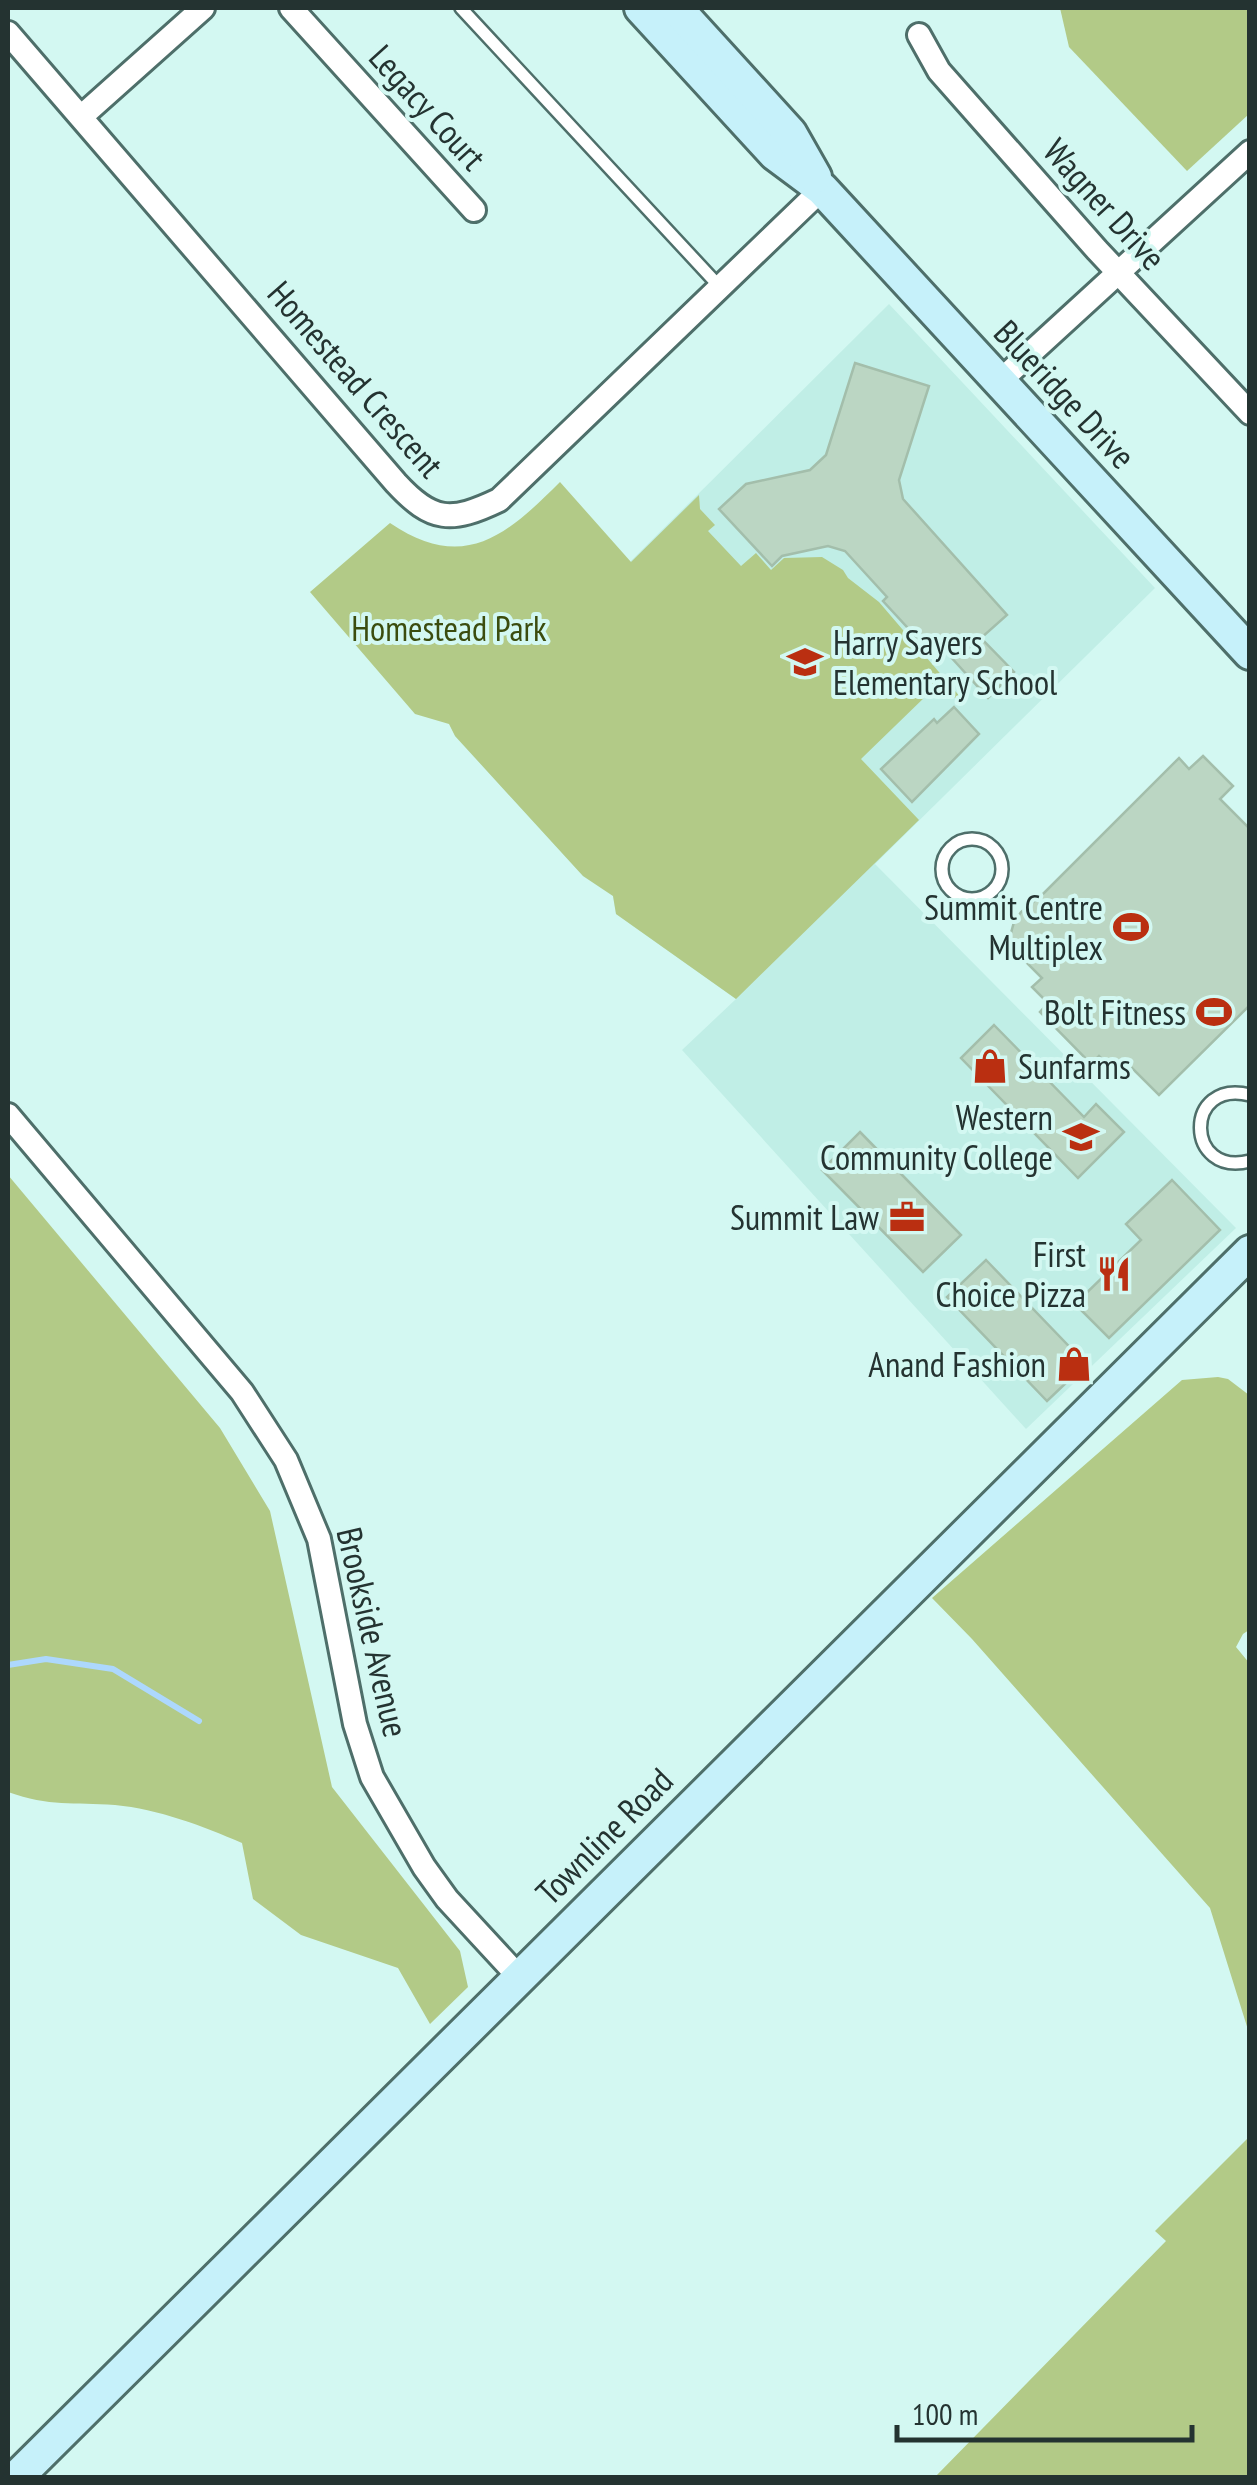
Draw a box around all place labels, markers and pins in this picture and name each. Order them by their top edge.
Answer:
place label: Harry Sayers Elementary School [833,619,1057,705]
school or university icon: Harry Sayers Elementary School [786,643,824,681]
place label: Summit Centre Multiplex [924,884,1103,970]
sports icon: Summit Centre Multiplex [1112,908,1150,946]
place label: Bolt Fitness [1044,989,1186,1035]
sports icon: Bolt Fitness [1195,993,1233,1031]
place label: Sunfarms [1018,1043,1131,1089]
shop icon: Sunfarms [971,1047,1009,1085]
place label: Western Community College [820,1094,1053,1180]
school or university icon: Western Community College [1062,1118,1100,1156]
place label: Summit Law [730,1194,879,1240]
office icon: Summit Law [888,1198,926,1236]
place label: First Choice Pizza [936,1231,1086,1317]
restaurant icon: First Choice Pizza [1095,1255,1133,1293]
place label: Anand Fashion [868,1341,1046,1387]
shop icon: Anand Fashion [1055,1345,1093,1383]

